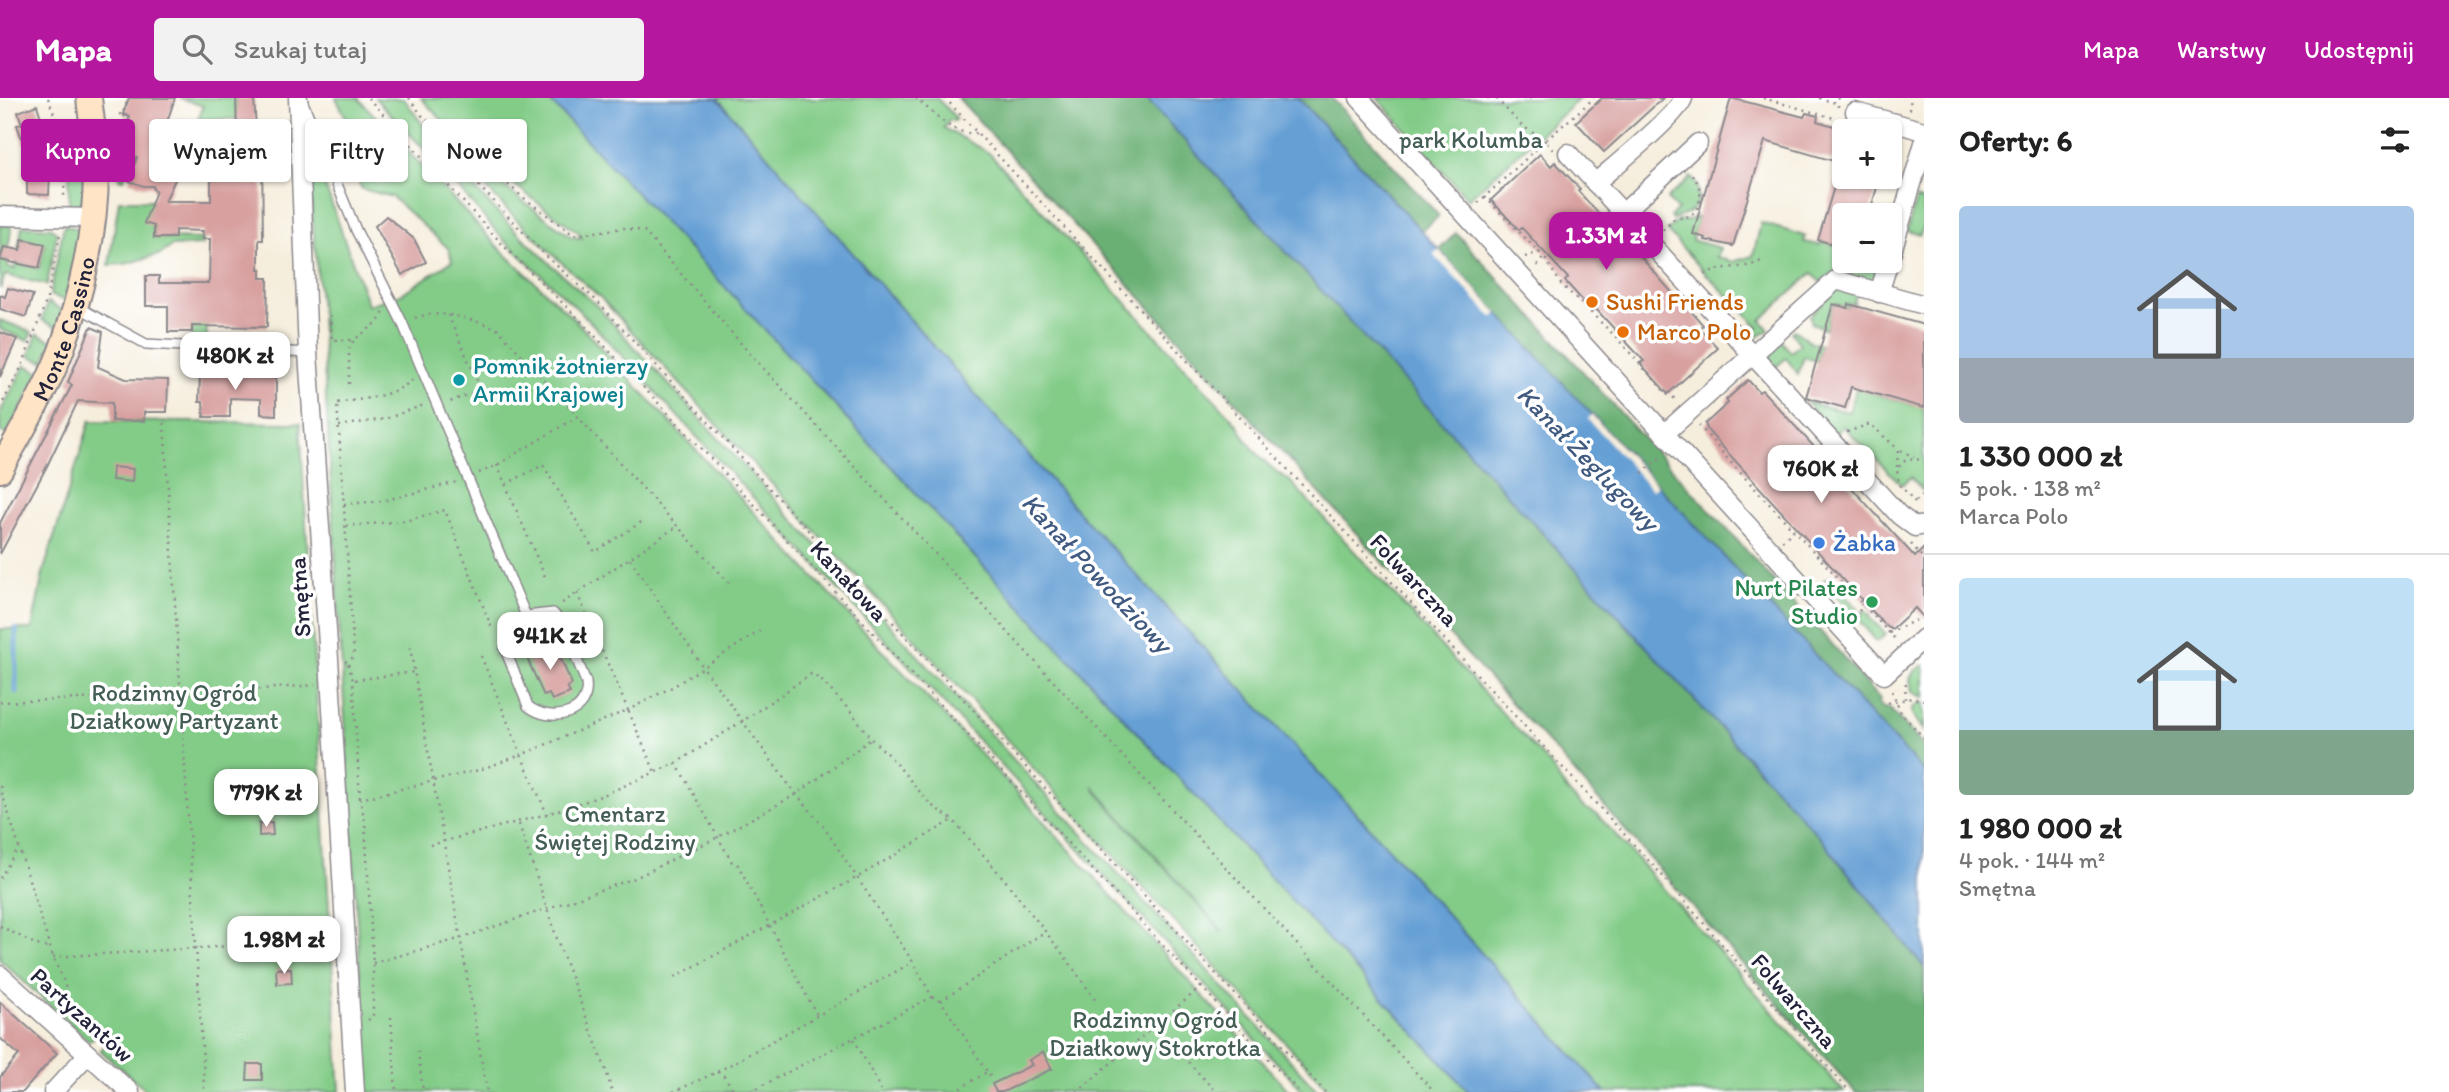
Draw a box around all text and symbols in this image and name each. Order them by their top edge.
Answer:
search box [154,18,644,81]
text: Mapa [35,30,112,69]
icon: search [178,30,216,68]
text: Szukaj tutaj [234,33,367,65]
text: Mapa [2083,35,2139,64]
text: Warstwy [2177,35,2266,64]
text: Udostępnij [2304,35,2414,64]
chip: Kupno [21,119,135,182]
chip: Wynajem [149,119,291,182]
chip: Filtry [305,119,408,182]
chip: Nowe [422,119,527,182]
map controls [1832,119,1902,273]
button: + [1832,119,1902,189]
icon: filters [2376,121,2414,159]
text: Oferty: 6 [1959,122,2072,159]
park label: park Kolumba [1399,125,1544,154]
button: − [1832,203,1902,273]
pin: 1.33M zł [1534,212,1678,272]
text: 1.33M zł [1565,221,1647,249]
icon: home [2124,251,2250,377]
street label: Monte Cassino [25,254,101,406]
place label: Sushi Friends [1606,287,1744,316]
marker: Sushi Friends [1584,294,1600,310]
place label: Marco Polo [1637,317,1751,346]
marker: Marco Polo [1615,324,1631,340]
pin: 480K zł [170,332,300,392]
text: 480K zł [196,341,274,369]
place label: Pomnik żołnierzy Armii Krajowej [473,351,648,408]
marker: Pomnik żołnierzy Armii Krajowej [451,372,467,388]
water label: Kanał Żeglugowy [1511,379,1667,539]
text: 1 330 000 zł [1959,437,2122,474]
pin: 760K zł [1756,446,1886,505]
text: 760K zł [1784,454,1858,482]
text: 5 pok. · 138 m² [1959,474,2101,502]
water label: Kanał Powodziowy [1015,487,1181,661]
text: Marca Polo [1959,502,2068,530]
street label: Folwarczna [1364,527,1465,633]
place label: Żabka [1833,528,1896,557]
street label: Kanałowa [804,534,895,628]
marker: Żabka [1811,535,1827,551]
street label: Smętna [282,556,317,638]
place label: Nurt Pilates Studio [1734,573,1858,630]
marker: Nurt Pilates Studio [1864,594,1880,610]
pin: 941K zł [485,612,615,672]
text: 941K zł [513,621,587,649]
icon: home [2124,623,2250,749]
park label: Rodzinny Ogród Działkowy Partyzant [69,678,279,735]
pin: 779K zł [201,770,331,829]
text: 779K zł [230,778,302,806]
park label: Cmentarz Świętej Rodziny [534,799,696,856]
text: 1 980 000 zł [1959,809,2122,846]
text: 4 pok. · 144 m² [1959,846,2105,874]
text: Smętna [1959,874,2036,902]
pin: 1.98M zł [212,916,356,976]
text: 1.98M zł [243,925,325,953]
street label: Folwarczna [1745,947,1844,1055]
street label: Partyzantów [25,961,140,1068]
park label: Rodzinny Ogród Działkowy Stokrotka [1049,1005,1262,1062]

